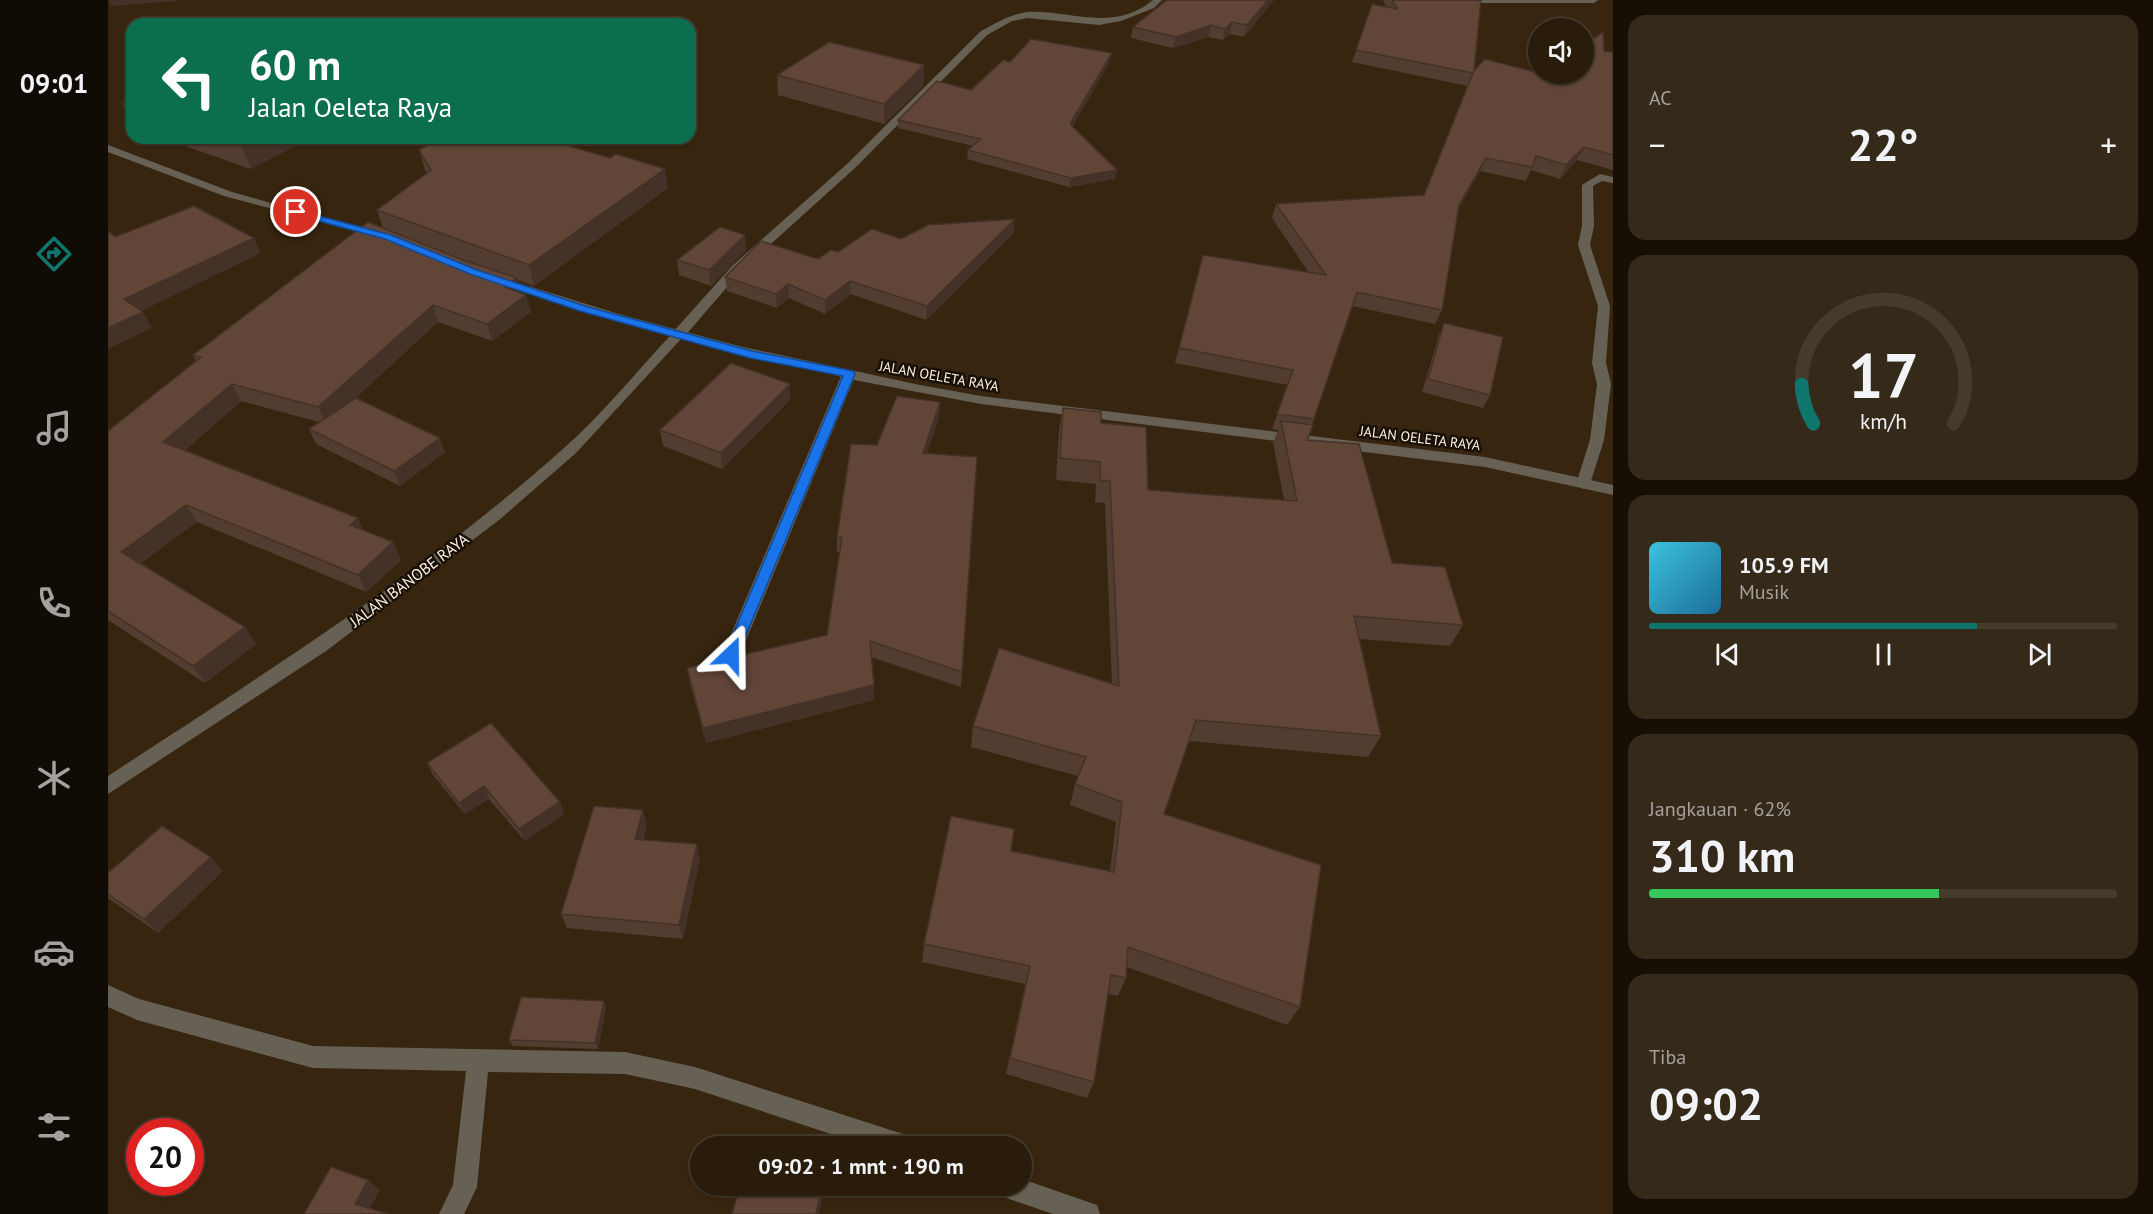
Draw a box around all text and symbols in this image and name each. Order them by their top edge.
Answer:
map controls [1528,18,1594,84]
button: sound [1528,18,1594,84]
text: 60 m [249,37,341,92]
icon: left [150,42,228,120]
text: 09:01 [20,66,88,100]
text: AC [1649,85,1672,111]
text: Jalan Oeleta Raya [249,90,452,124]
text: 22° [1848,115,1918,173]
text: − [1649,123,1666,166]
text: + [2100,123,2117,166]
pin [270,186,321,237]
icon: arrive [279,195,312,228]
icon: directions [33,233,75,275]
text: 17 [1848,334,1918,415]
street label: JALAN OELETA RAYA [877,356,1001,396]
icon: music [33,407,75,449]
text: km/h [1859,408,1906,436]
street label: JALAN OELETA RAYA [1358,422,1482,454]
street label: JALAN BANOBE RAYA [345,528,473,632]
text: 105.9 FM [1739,551,1829,579]
text: Musik [1739,579,1789,605]
icon: phone [33,582,75,624]
position arrow [699,623,763,687]
icon: previous [1711,638,1744,671]
icon: pause [1867,638,1900,671]
icon: next [2023,638,2056,671]
icon: climate [33,757,75,799]
text: Jangkauan · 62% [1649,796,1791,822]
text: 310 km [1649,826,1795,884]
icon: car [33,931,75,973]
text: Tiba [1649,1044,1686,1070]
text: 09:02 [1649,1074,1763,1132]
icon: filters [33,1106,75,1148]
speed limit sign: 20 [126,1118,204,1196]
text: 09:02 · 1 mnt · 190 m [758,1152,964,1180]

